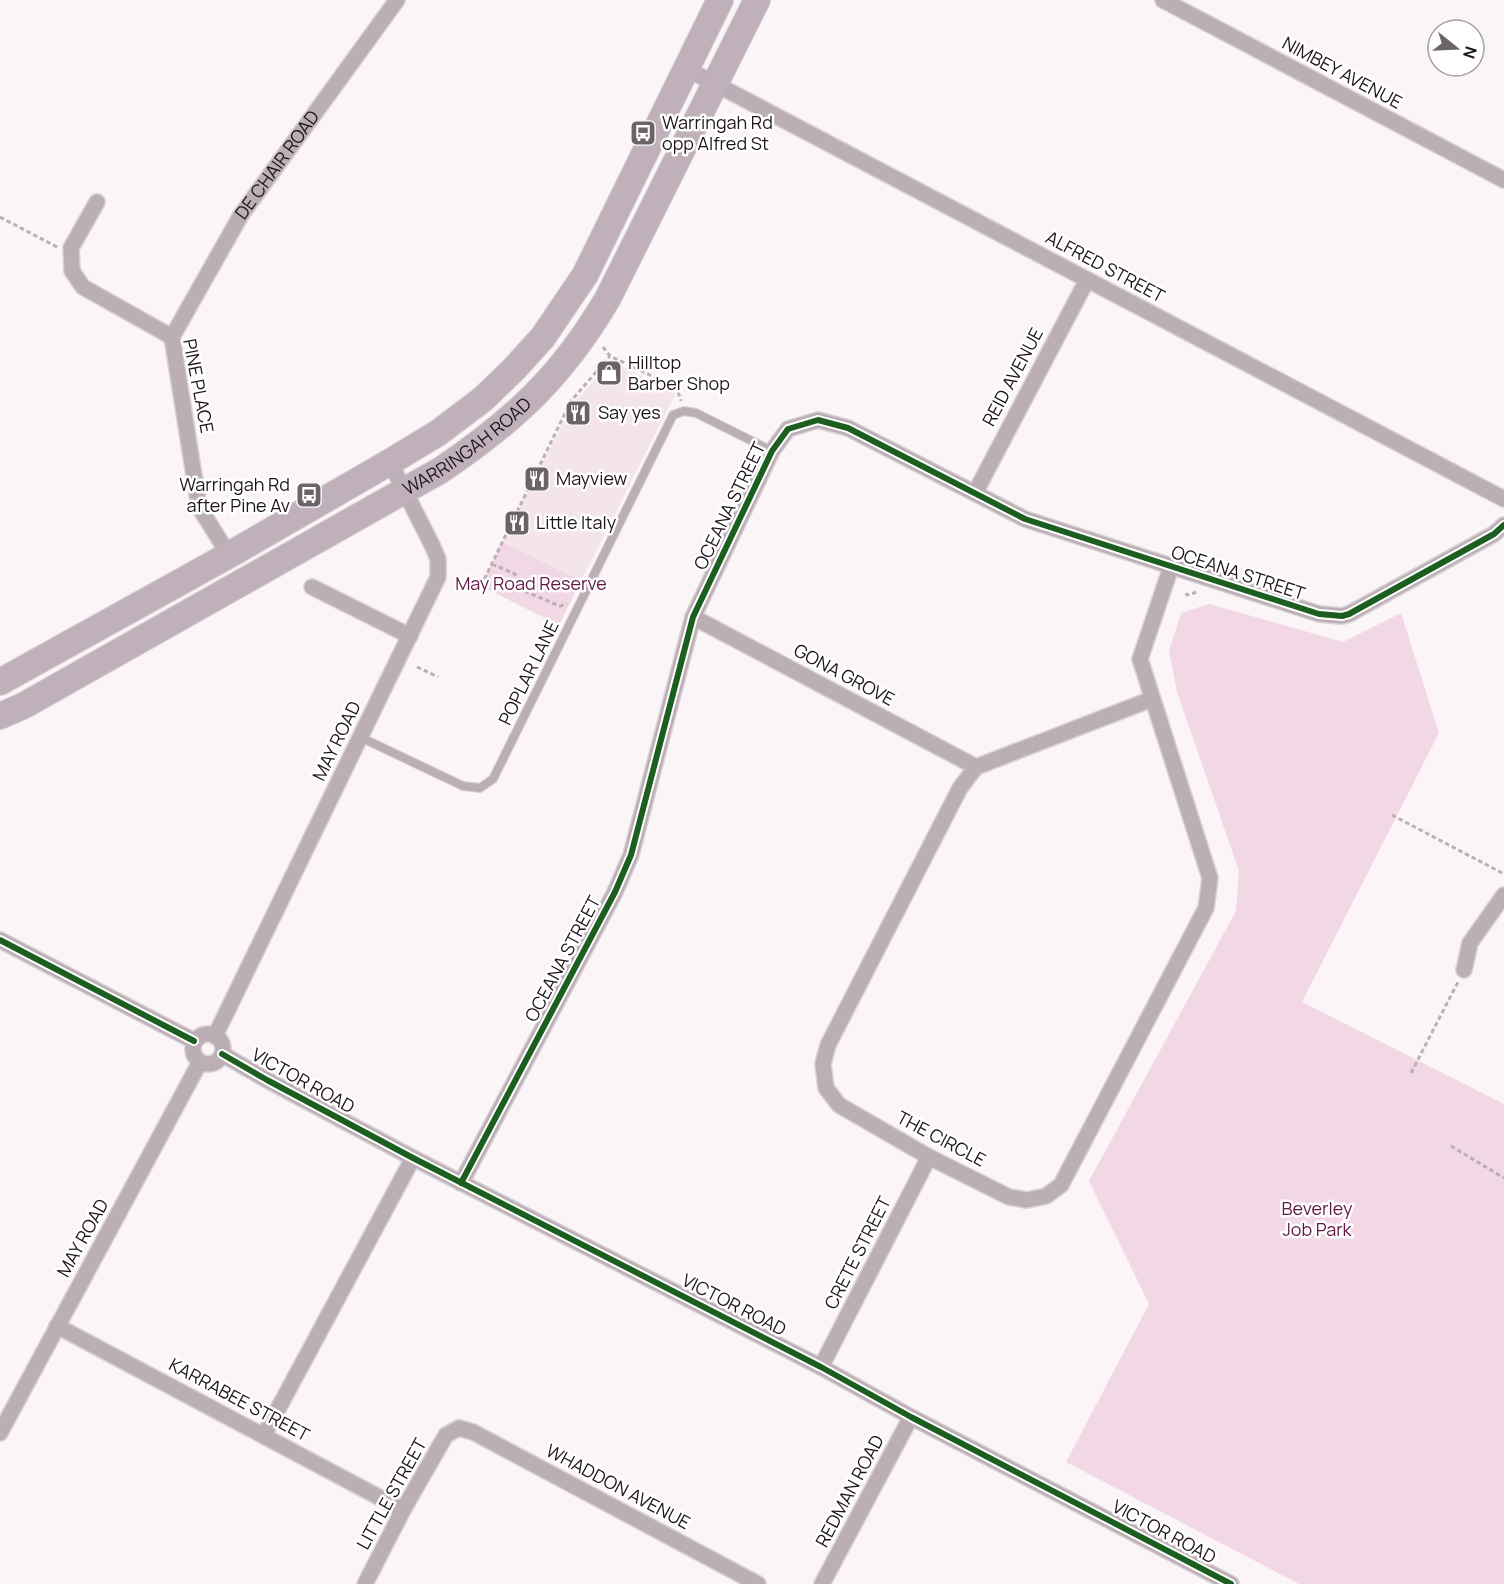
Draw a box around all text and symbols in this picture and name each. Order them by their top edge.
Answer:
north arrow [1426,18,1486,78]
street label: NIMBEY AVENUE [1278,30,1407,114]
text: N [1458,44,1483,62]
street label: DE CHAIR ROAD [229,105,324,224]
place label: Warringah Rd opp Alfred St [662,110,773,155]
bus stop icon: Warringah Rd opp Alfred St [628,118,658,148]
street label: ALFRED STREET [1042,225,1169,308]
street label: REID AVENUE [976,323,1048,430]
street label: PINE PLACE [178,337,220,435]
place label: Hilltop Barber Shop [628,350,730,395]
shop icon: Hilltop Barber Shop [594,358,624,388]
street label: WARRINGAH ROAD [398,391,536,500]
restaurant icon: Say yes [563,398,593,428]
place label: Say yes [598,400,661,424]
street label: OCEANA STREET [688,437,771,573]
restaurant icon: Mayview [522,464,552,494]
place label: Mayview [556,466,628,490]
place label: Warringah Rd after Pine Av [179,472,290,517]
bus stop icon: Warringah Rd after Pine Av [294,480,324,510]
restaurant icon: Little Italy [502,508,532,538]
place label: Little Italy [536,510,617,534]
street label: OCEANA STREET [1168,539,1309,605]
park label: May Road Reserve [455,571,607,595]
street label: POPLAR LANE [492,616,564,729]
street label: GONA GROVE [790,638,899,711]
street label: MAY ROAD [306,697,366,784]
street label: OCEANA STREET [519,891,606,1026]
street label: VICTOR ROAD [248,1042,359,1118]
street label: THE CIRCLE [893,1105,990,1172]
street label: CRETE STREET [818,1192,896,1313]
street label: MAY ROAD [51,1194,113,1281]
park label: Beverley Job Park [1281,1196,1353,1241]
street label: VICTOR ROAD [678,1268,791,1341]
street label: KARRABEE STREET [165,1352,314,1446]
street label: REDMAN ROAD [809,1430,889,1551]
street label: LITTLE STREET [351,1433,432,1553]
street label: WHADDON AVENUE [542,1438,695,1534]
street label: VICTOR ROAD [1108,1494,1221,1569]

